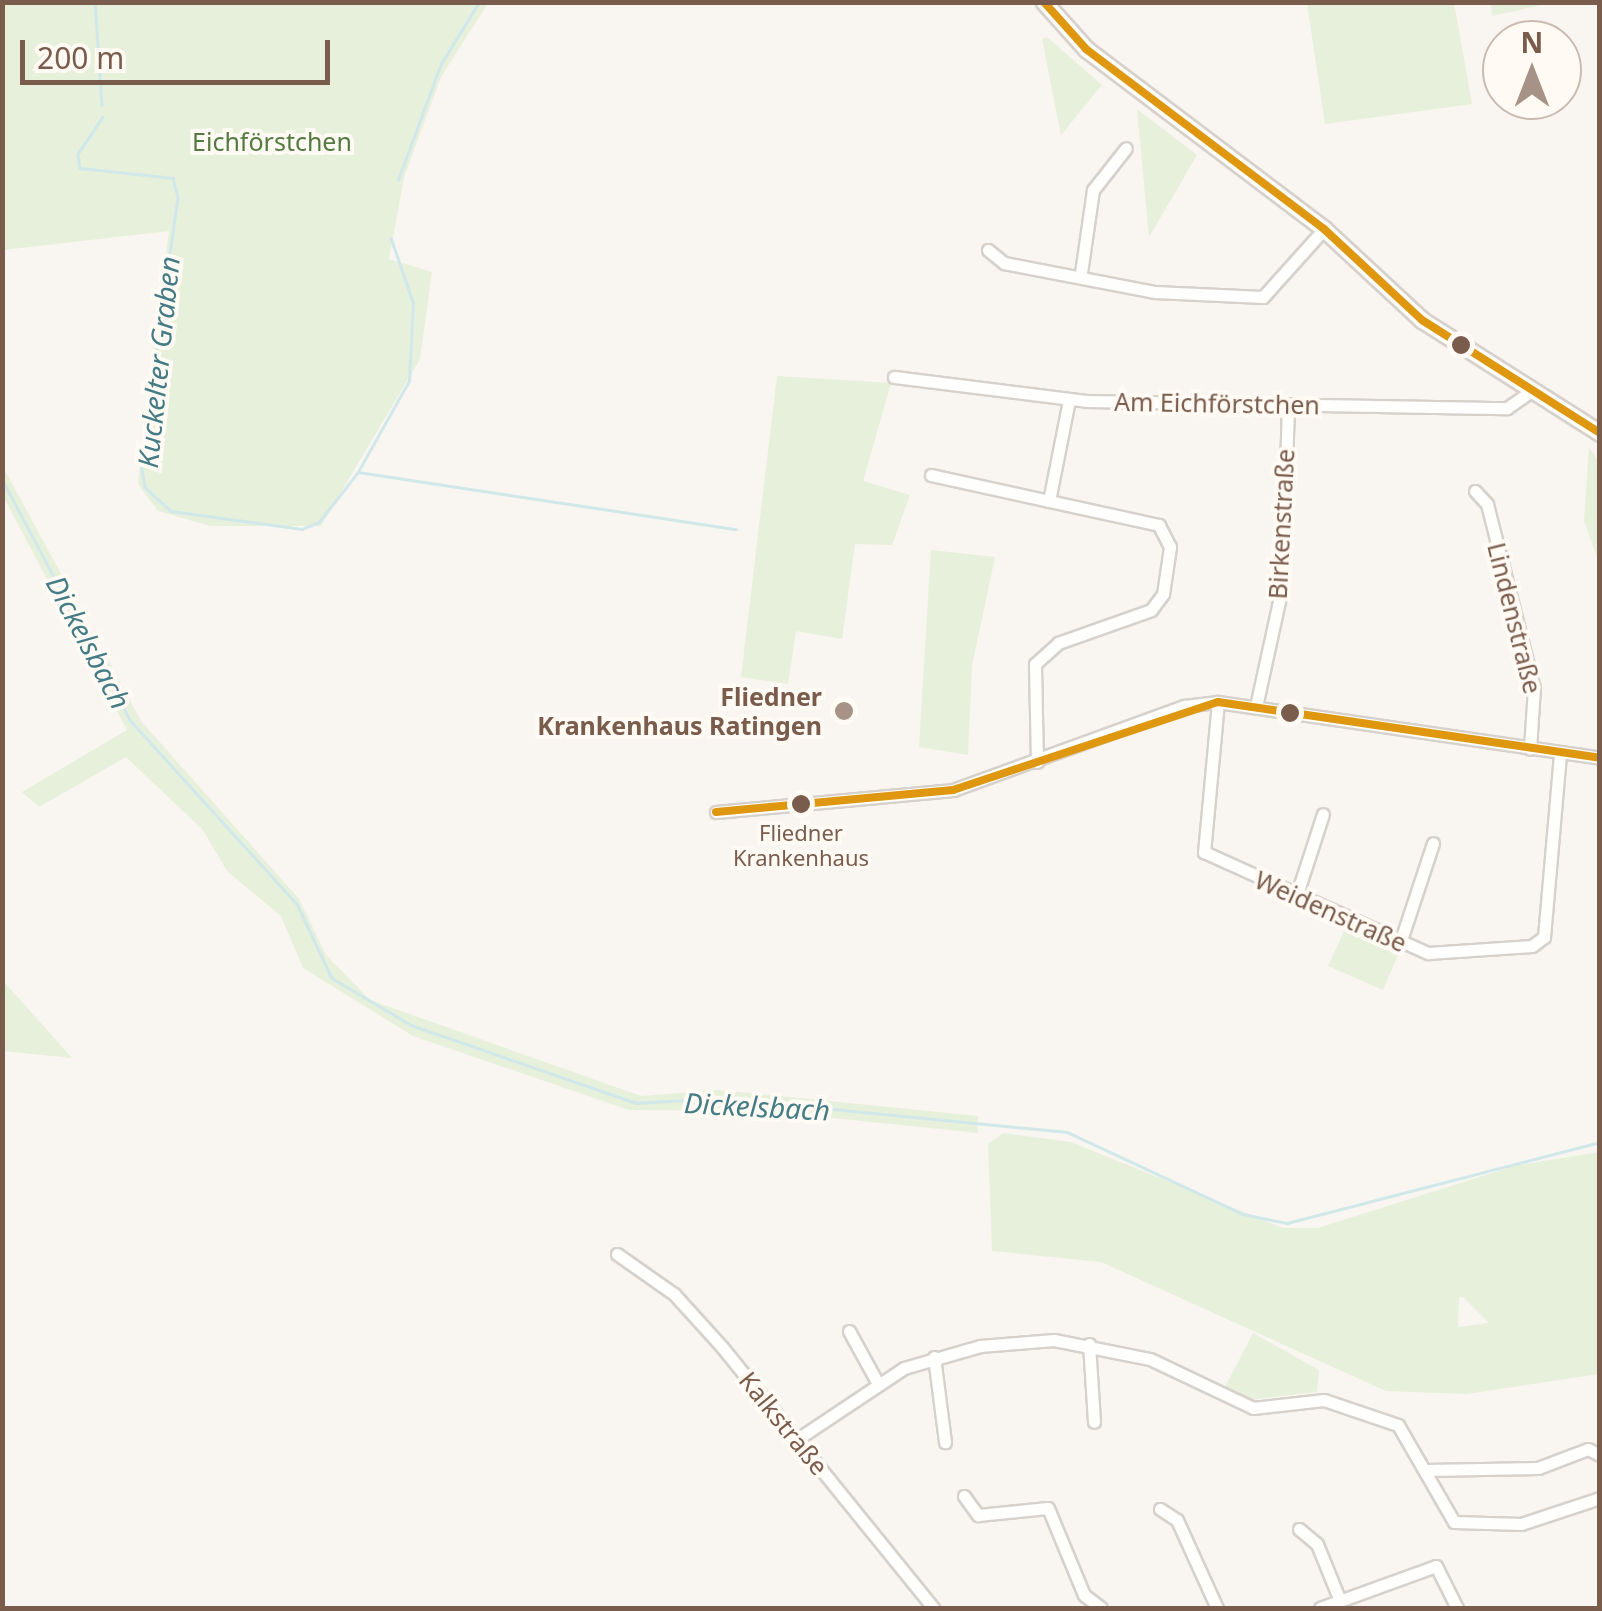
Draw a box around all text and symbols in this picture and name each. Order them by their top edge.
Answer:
scale bar [25,20,335,82]
north arrow [1482,20,1582,120]
text: N [1521,23,1543,61]
text: 200 m [37,37,124,78]
park label: Eichförstchen [192,126,352,156]
water label: Kuckelter Graben [130,254,186,470]
unlabelled marker [1451,335,1471,355]
street label: Am Eichförstchen [1114,386,1320,420]
street label: Birkenstraße [1262,448,1300,600]
street label: Lindenstraße [1482,539,1548,697]
water label: Dickelsbach [40,570,138,714]
place label: Fliedner Krankenhaus Ratingen [537,682,822,741]
marker: Fliedner Krankenhaus Ratingen [831,698,857,724]
unlabelled marker [1280,703,1300,723]
marker: Fliedner Krankenhaus [791,794,811,814]
place label: Fliedner Krankenhaus [733,819,869,870]
street label: Weidenstraße [1250,864,1412,958]
water label: Dickelsbach [683,1085,831,1127]
street label: Kalkstraße [733,1365,835,1481]

